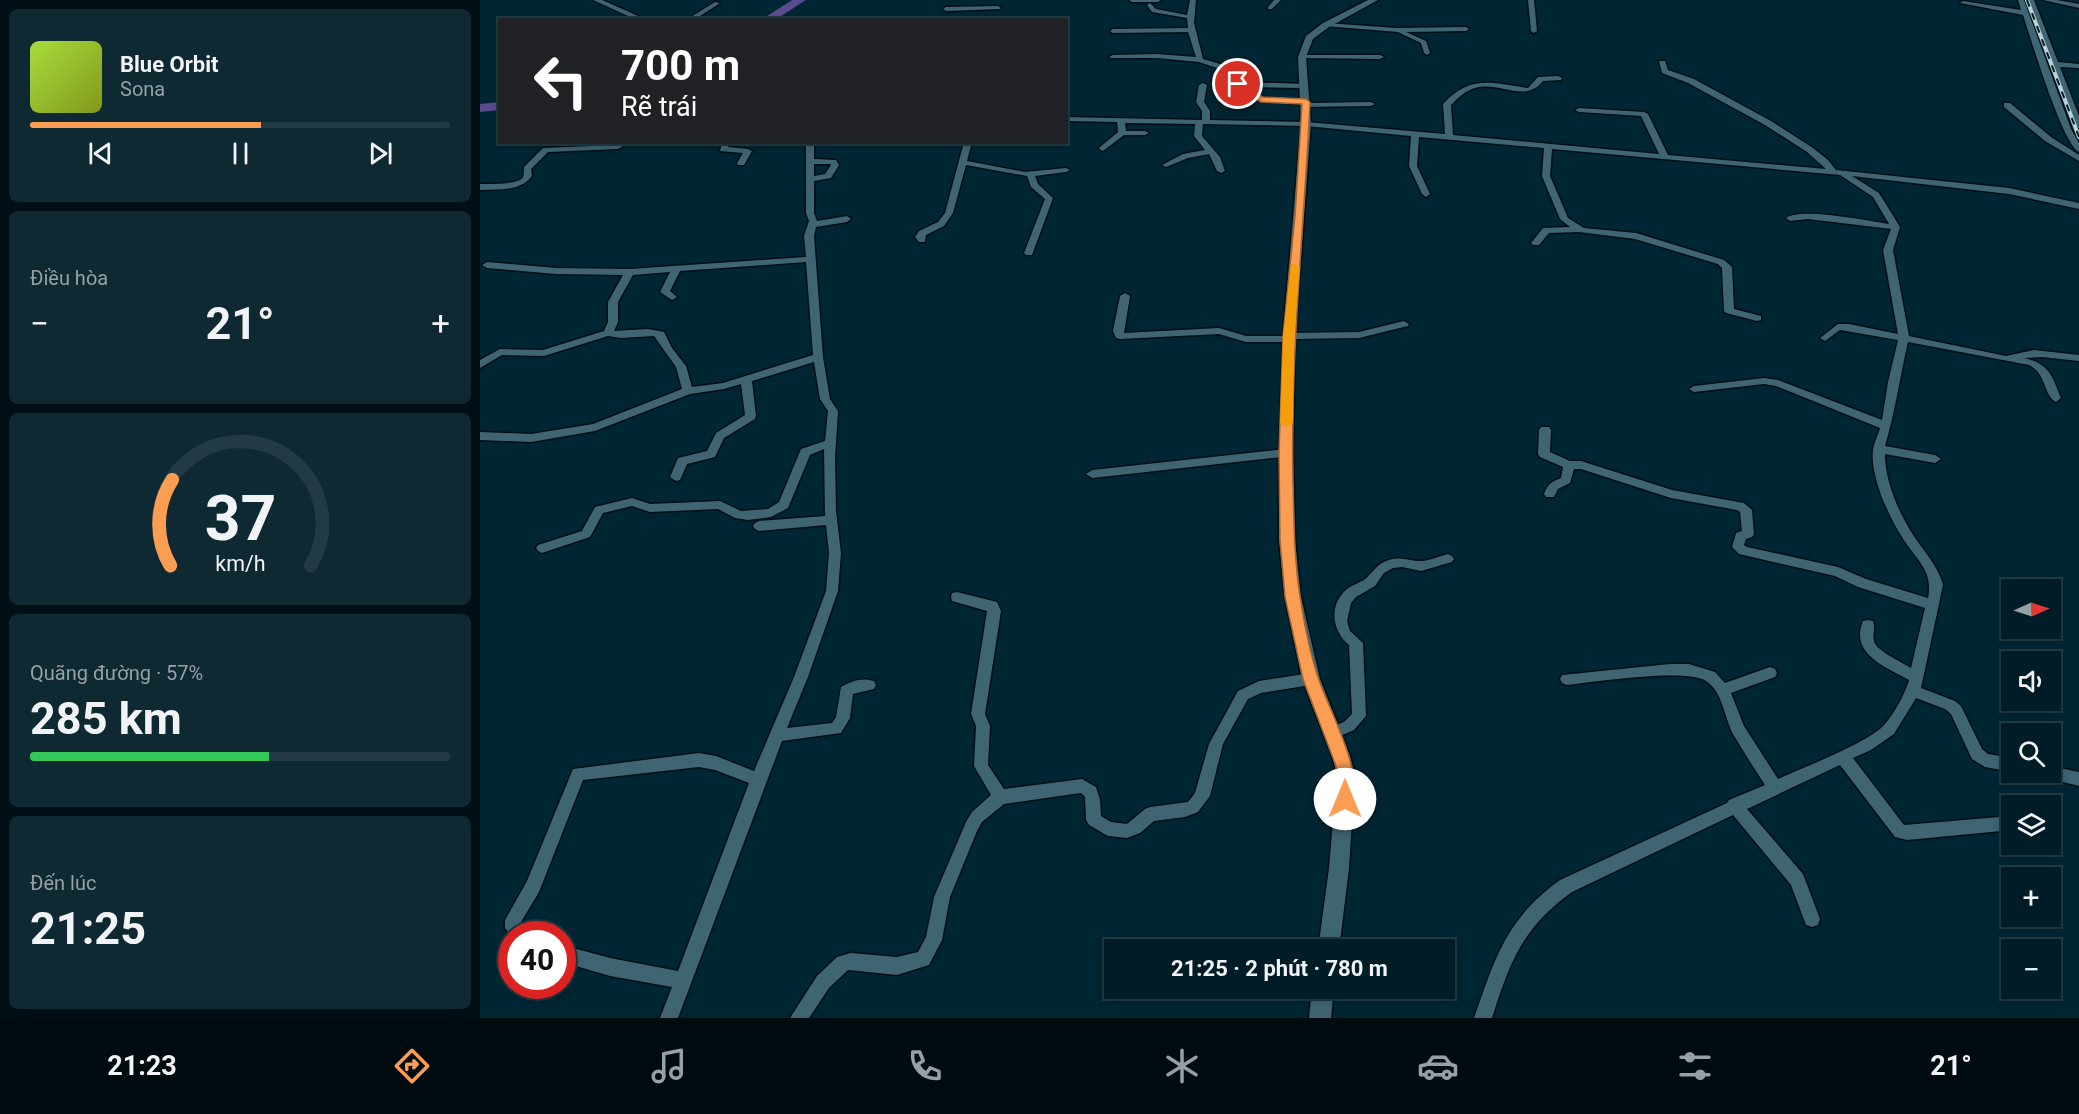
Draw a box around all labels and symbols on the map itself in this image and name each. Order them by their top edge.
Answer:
pin [1212,58,1263,109]
north arrow [2001,579,2061,639]
position arrow [1313,767,1377,831]
speed limit sign: 40 [498,921,576,999]

